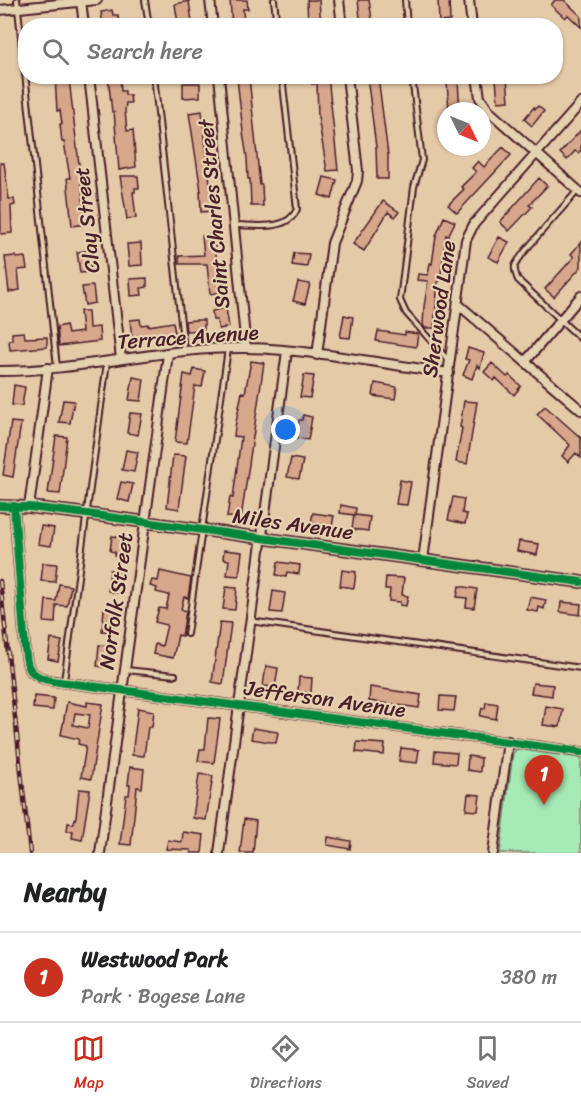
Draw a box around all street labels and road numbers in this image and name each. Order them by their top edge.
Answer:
street label: Saint Charles Street [187,116,241,310]
street label: Clay Street [63,165,111,275]
street label: Sherwood Lane [411,238,467,380]
street label: Terrace Avenue [116,313,260,361]
street label: Miles Avenue [230,497,356,551]
street label: Norfolk Street [88,530,144,672]
street label: Jefferson Avenue [241,669,408,729]

